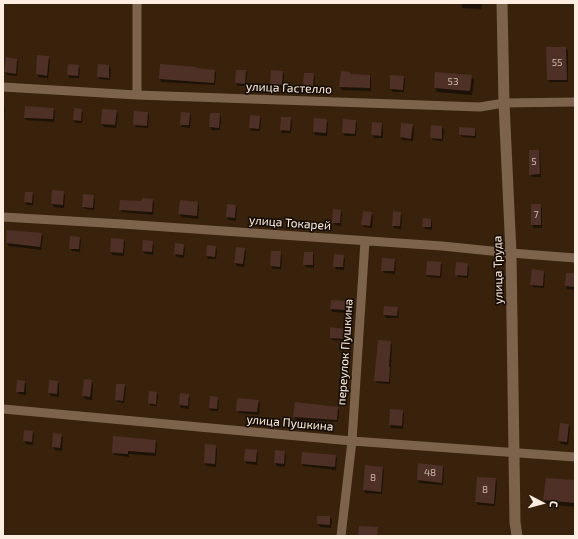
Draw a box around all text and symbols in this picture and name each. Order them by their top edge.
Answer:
house number: 55 [552,57,562,69]
house number: 53 [448,76,458,88]
street label: улица Гастелло [246,79,332,97]
house number: 5 [531,156,537,168]
house number: 7 [533,209,539,221]
street label: улица Токарей [248,213,332,233]
street label: улица Труда [490,236,506,304]
street label: переулок Пушкина [334,298,356,406]
street label: улица Пушкина [246,412,334,434]
house number: 48 [424,467,436,479]
house number: 8 [370,472,376,484]
north arrow [522,483,562,523]
house number: 8 [482,484,488,496]
text: С [548,500,561,508]

